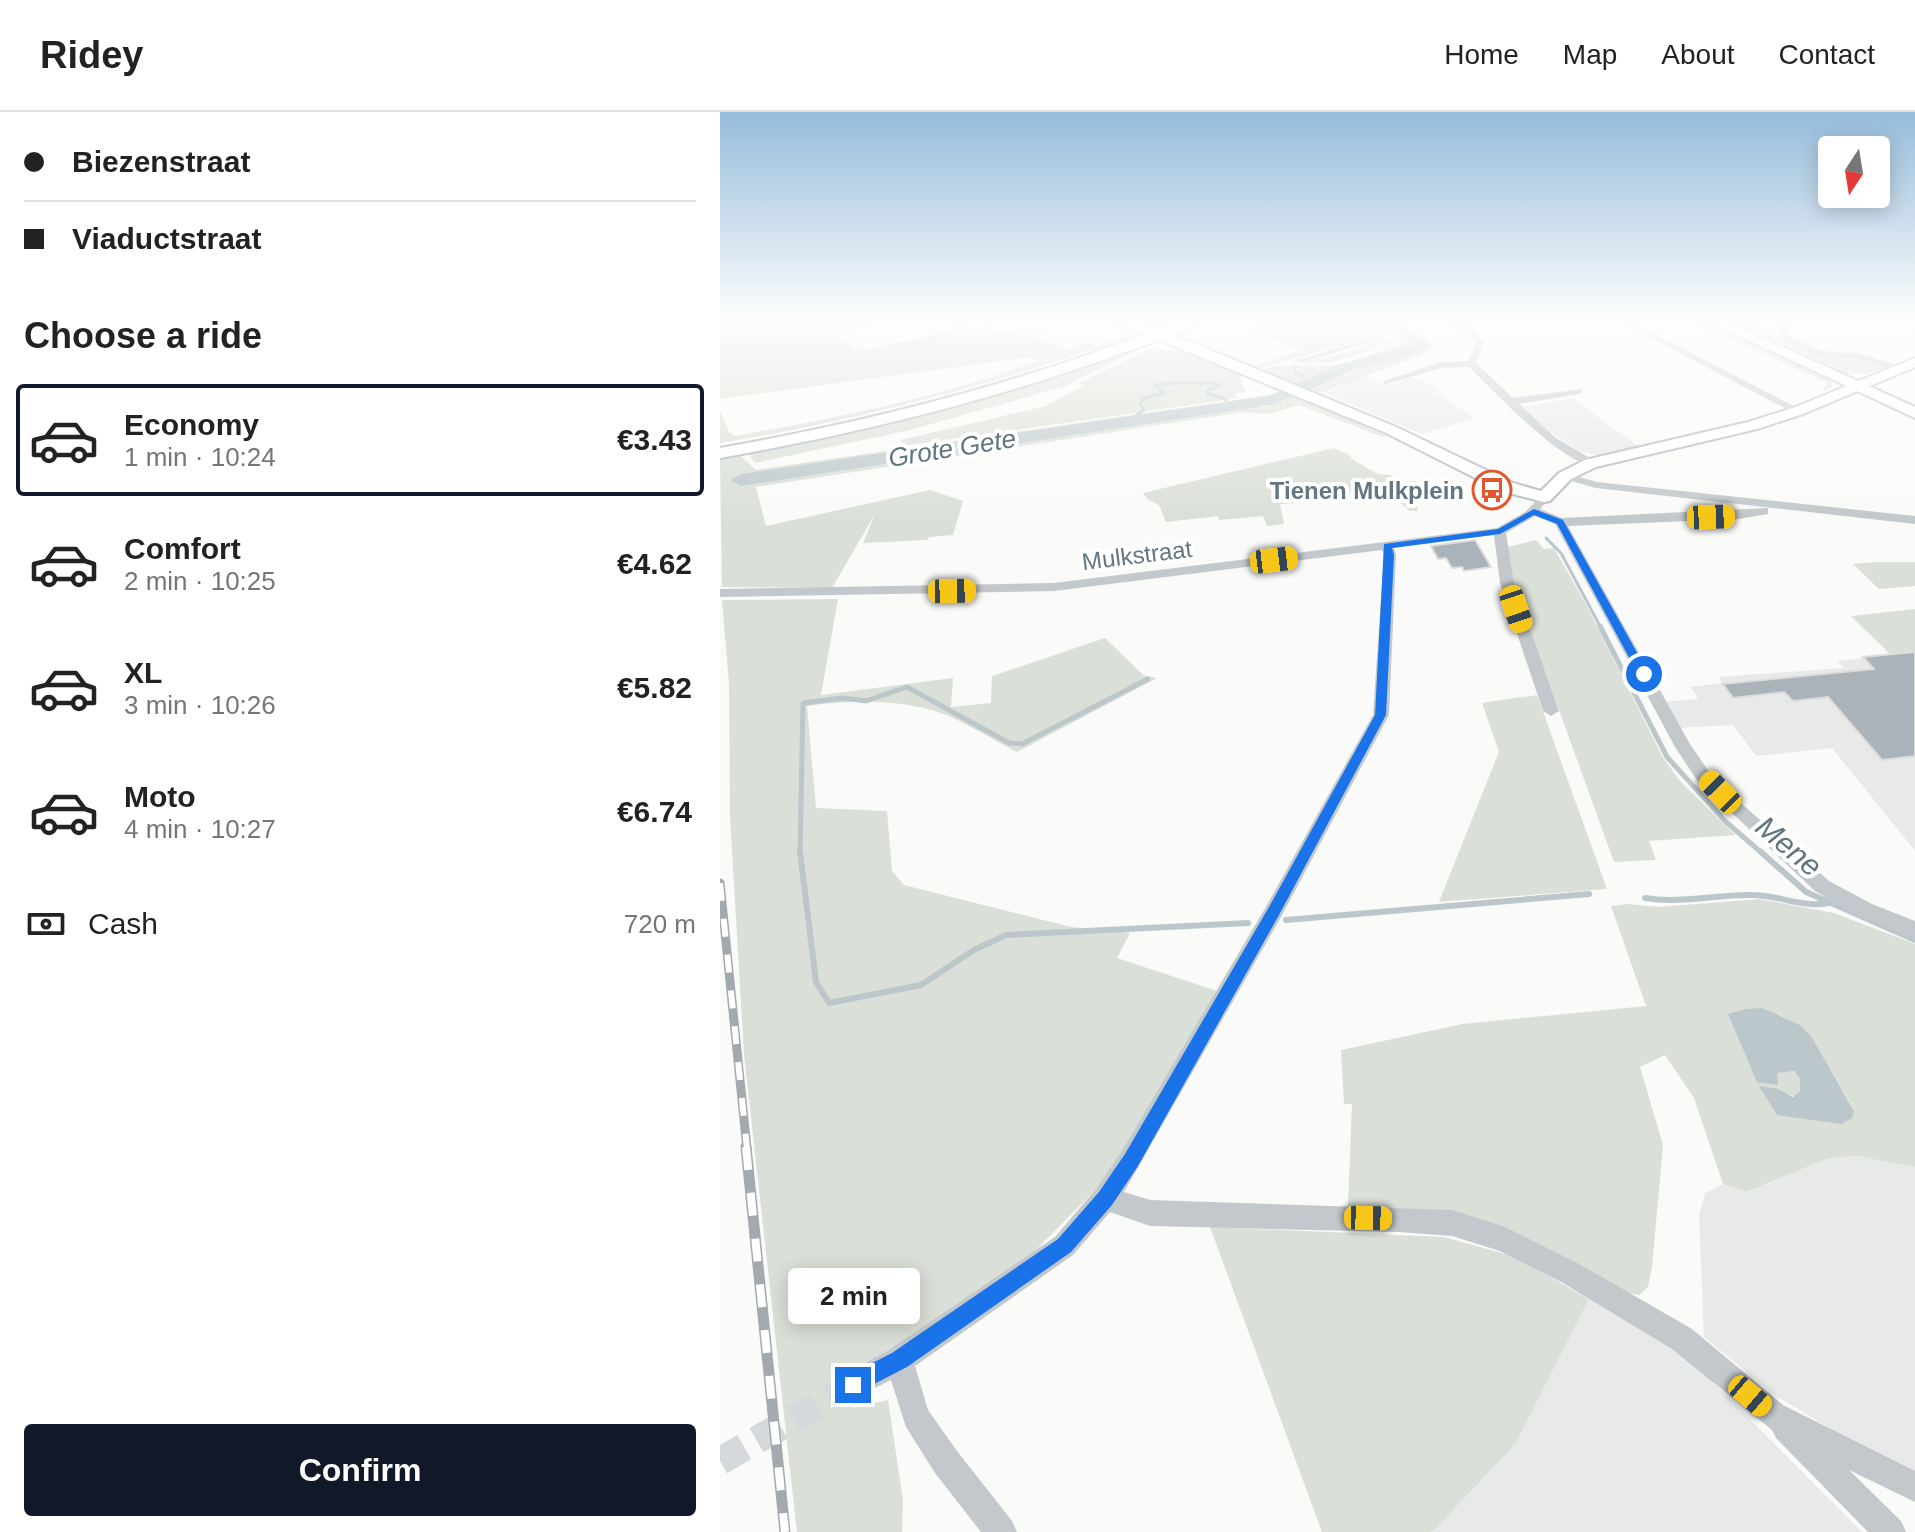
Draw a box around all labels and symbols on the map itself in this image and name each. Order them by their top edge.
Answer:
north arrow [1818,136,1890,208]
water label: Grote Gete [886,423,1018,473]
bus stop icon: Tienen Mulkplein [1471,469,1513,511]
place label: Tienen Mulkplein [1270,477,1464,504]
car [1687,504,1735,530]
street label: Mulkstraat [1080,535,1194,575]
car [1249,545,1299,575]
car [928,579,976,603]
car [1497,582,1535,636]
route start [1626,656,1662,692]
car [1695,766,1745,818]
water label: Mene [1750,809,1828,883]
car [1344,1206,1392,1230]
callout: 2 min [787,1269,919,1325]
route end [835,1367,871,1403]
car [1724,1371,1776,1421]

